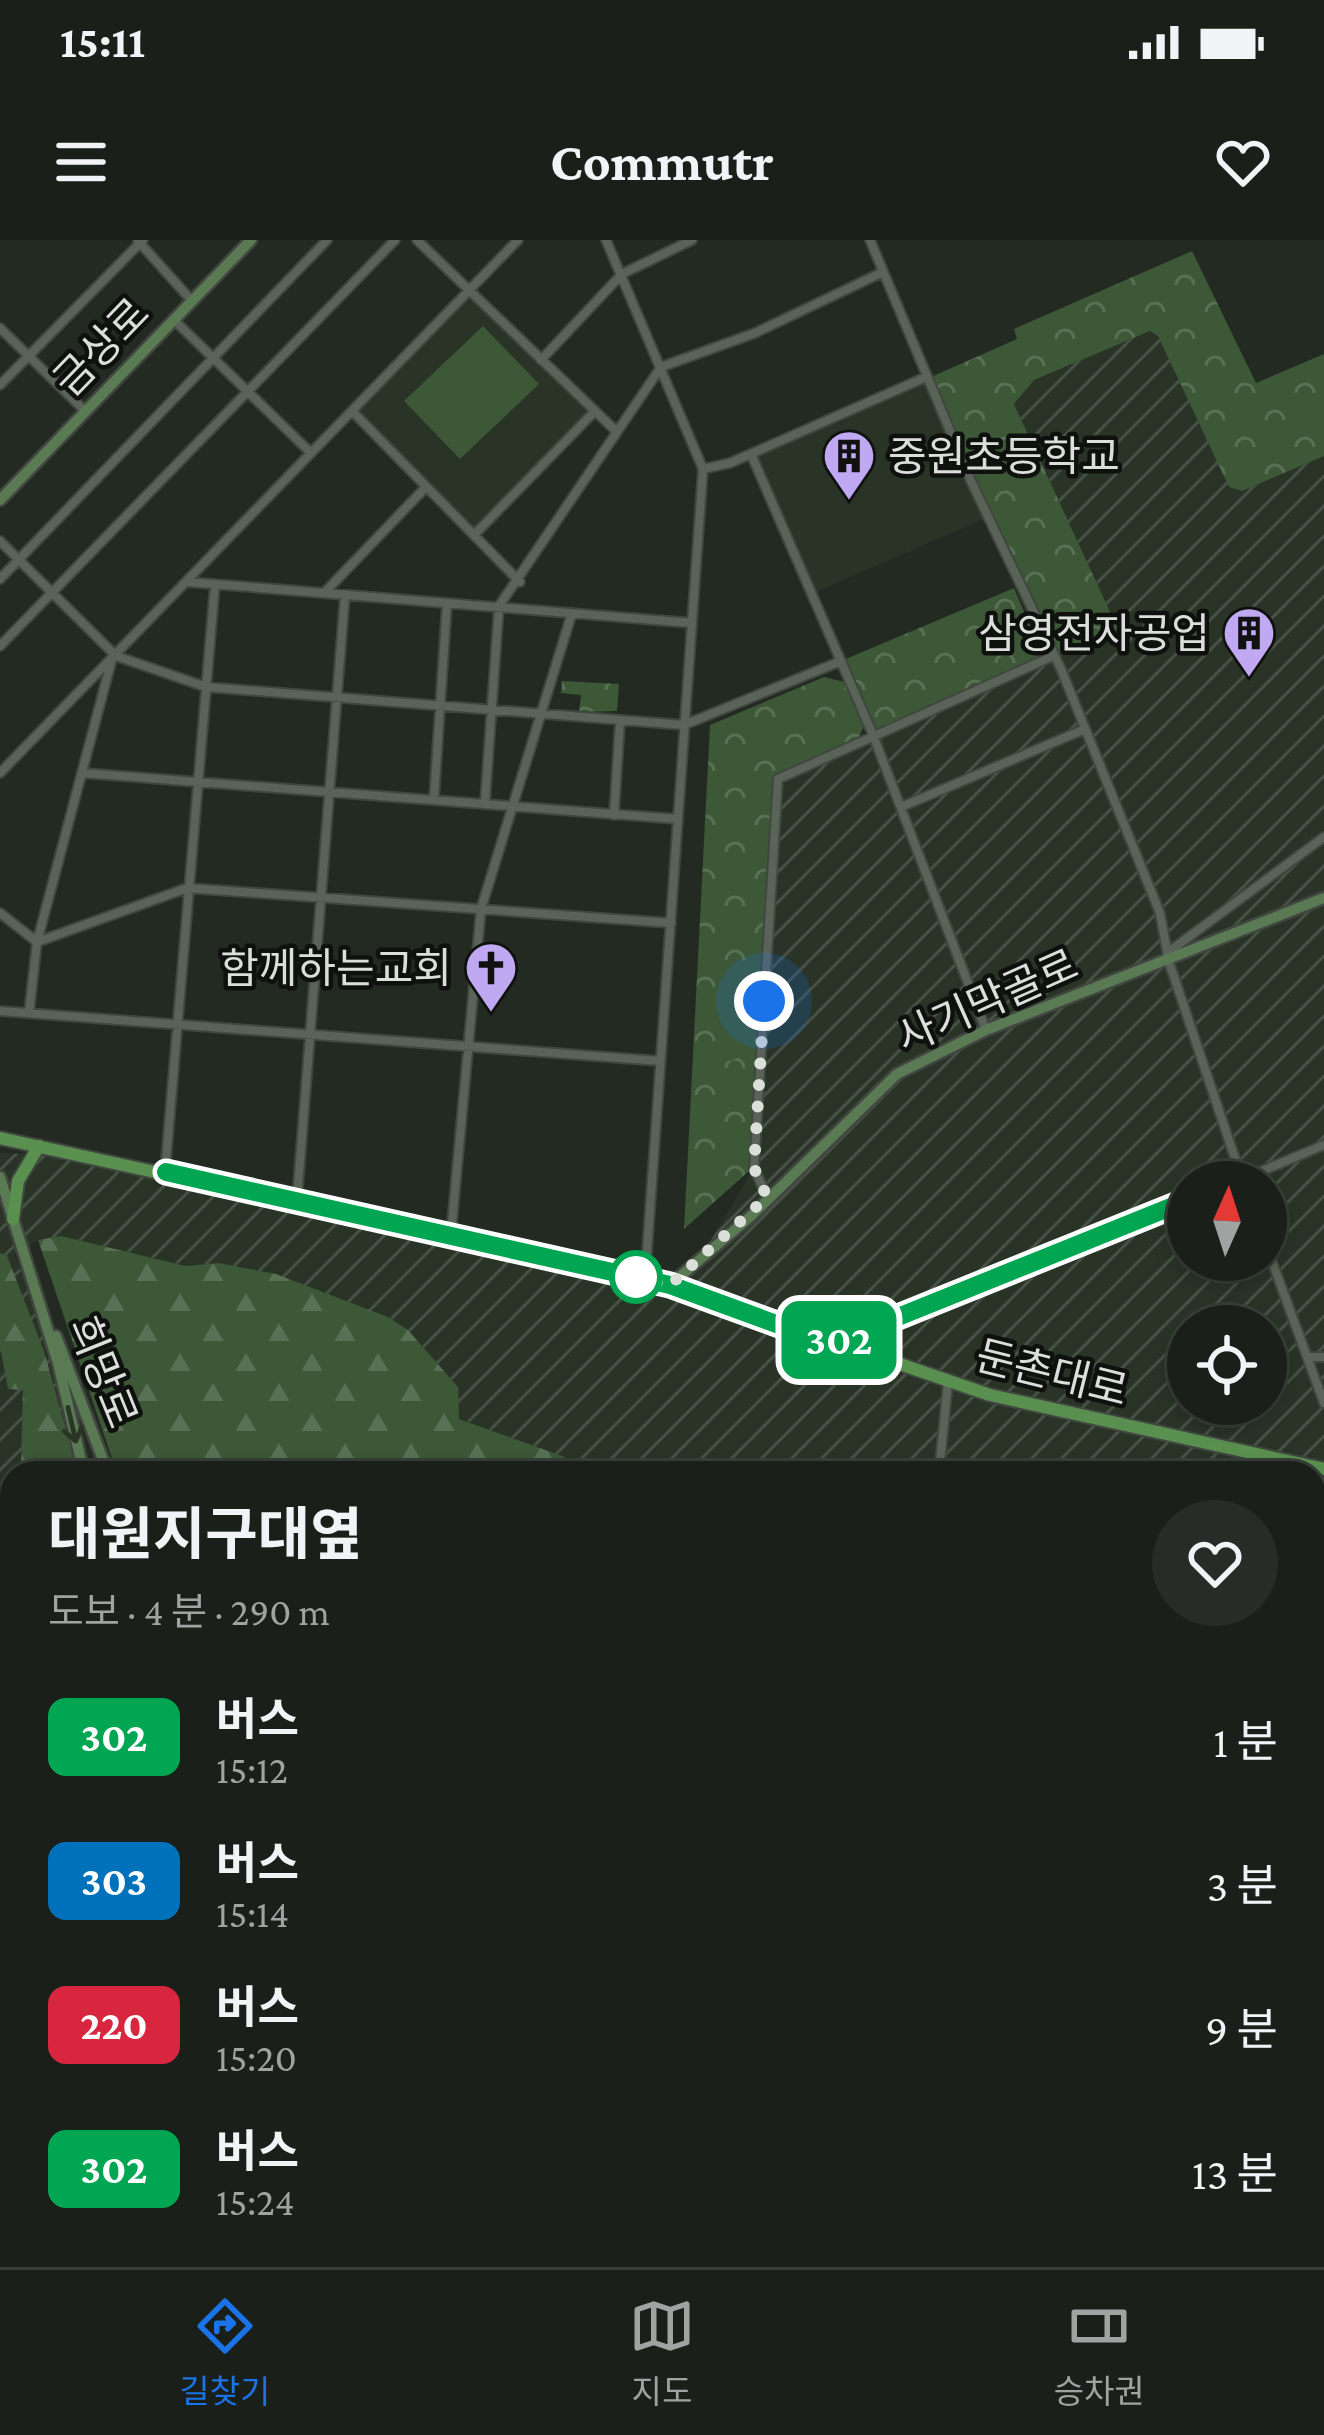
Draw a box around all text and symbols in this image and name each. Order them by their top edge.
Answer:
text: 15:11 [60,17,145,67]
icon: menu [48,129,114,195]
icon: heart [1210,129,1276,195]
text: Commutr [550,132,774,192]
street label: 금상로 [44,289,158,405]
building icon: 중원초등학교 [821,428,877,502]
place label: 중원초등학교 [888,433,1120,480]
building icon: 삼영전자공업 [1221,605,1277,679]
place label: 삼영전자공업 [978,610,1210,657]
church icon: 함께하는교회 [463,940,519,1014]
street label: 사기막골로 [889,940,1085,1062]
place label: 함께하는교회 [220,945,452,992]
your location [734,971,794,1031]
north arrow [1167,1161,1287,1281]
map controls [1167,1161,1287,1425]
unlabelled marker [611,1252,661,1302]
line badge: 302 [770,1301,908,1379]
button: locate [1167,1305,1287,1425]
street label: 희망로 [59,1309,147,1435]
text: 302 [805,1316,873,1363]
street label: 둔촌대로 [971,1332,1133,1414]
one-way arrow [62,1405,84,1443]
button: heart [1152,1500,1278,1626]
text: 대원지구대옆 [48,1503,363,1566]
text: 도보 · 4 분 · 290 m [48,1590,330,1633]
text: 버스 [216,1695,299,1745]
text: 302 [80,1713,148,1760]
text: 1 분 [1213,1717,1278,1767]
text: 15:12 [216,1748,288,1791]
text: 버스 [216,1839,299,1889]
text: 303 [81,1857,147,1904]
text: 3 분 [1207,1861,1278,1911]
text: 15:14 [216,1892,289,1935]
text: 버스 [216,1983,299,2033]
text: 220 [80,2001,148,2048]
text: 9 분 [1205,2005,1278,2055]
text: 15:20 [216,2036,297,2079]
text: 버스 [216,2127,299,2177]
text: 302 [80,2145,148,2192]
text: 13 분 [1192,2149,1278,2199]
text: 15:24 [216,2180,295,2223]
tab: 길찾기 [179,2293,270,2413]
tab: 지도 [629,2293,695,2413]
tab: 승차권 [1054,2293,1145,2413]

